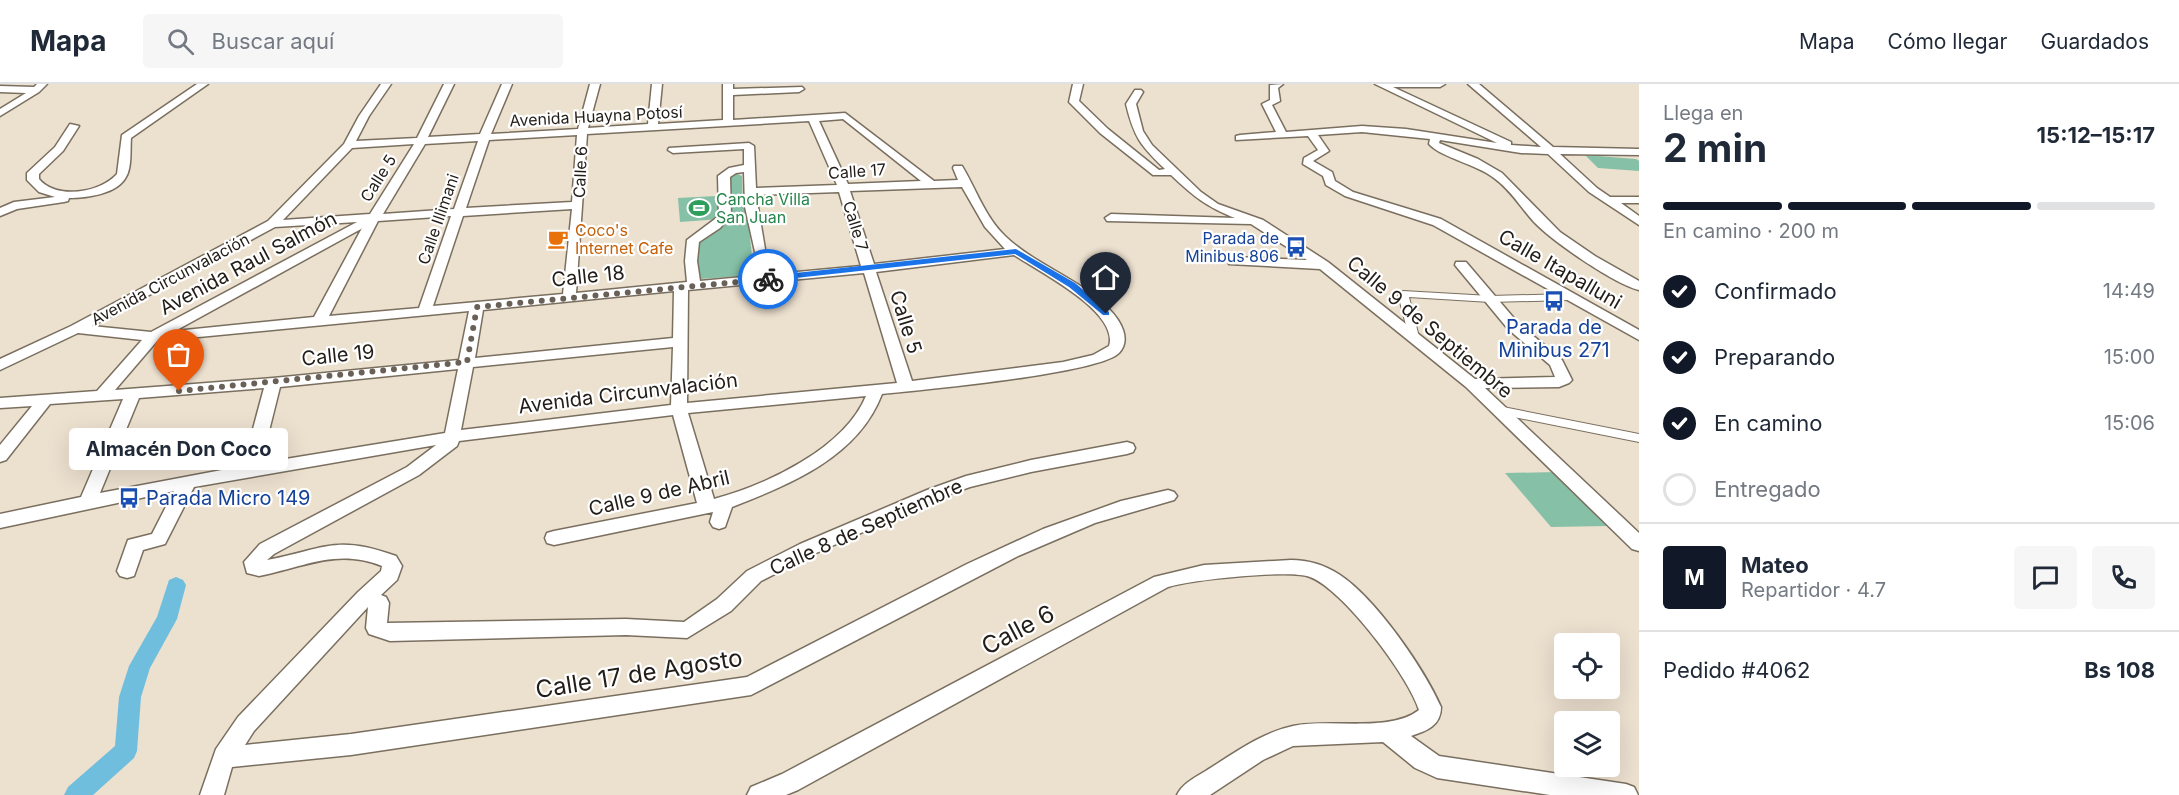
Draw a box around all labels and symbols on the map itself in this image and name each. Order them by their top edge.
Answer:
street label: Avenida Huayna Potosí [509,101,683,131]
street label: Calle 6 [569,145,591,199]
street label: Calle 5 [356,151,400,205]
street label: Calle 17 [827,159,887,183]
street label: Calle Illimani [413,171,463,267]
place label: Cancha Villa San Juan [716,189,810,227]
sports icon: Cancha Villa San Juan [687,196,711,220]
street label: Calle 7 [839,199,873,253]
street label: Avenida Raul Salmón [155,206,341,320]
place label: Coco's Internet Cafe [575,220,673,258]
street label: Calle Itapalluni [1494,224,1626,314]
cafe icon: Coco's Internet Cafe [546,227,570,251]
place label: Parada de Minibus 806 [1185,228,1279,266]
street label: Avenida Circunvalación [87,229,253,329]
bus stop icon: Parada de Minibus 806 [1284,235,1308,259]
courier [738,249,798,309]
street label: Calle 9 de Septiembre [1342,251,1518,403]
pin [1080,252,1131,314]
street label: Calle 18 [550,260,626,292]
street label: Calle 5 [885,287,927,357]
bus stop icon: Parada de Minibus 271 [1542,289,1566,313]
place label: Parada de Minibus 271 [1498,315,1610,362]
pin [153,329,204,391]
street label: Calle 19 [300,339,376,371]
street label: Avenida Circunvalación [517,368,739,418]
callout: Almacén Don Coco [70,427,288,469]
street label: Calle 9 de Abril [586,465,732,521]
street label: Calle 8 de Septiembre [766,474,966,580]
bus stop icon: Parada Micro 149 [117,486,141,510]
place label: Parada Micro 149 [146,486,310,510]
street label: Calle 6 [976,598,1059,661]
street label: Calle 17 de Agosto [533,643,745,704]

